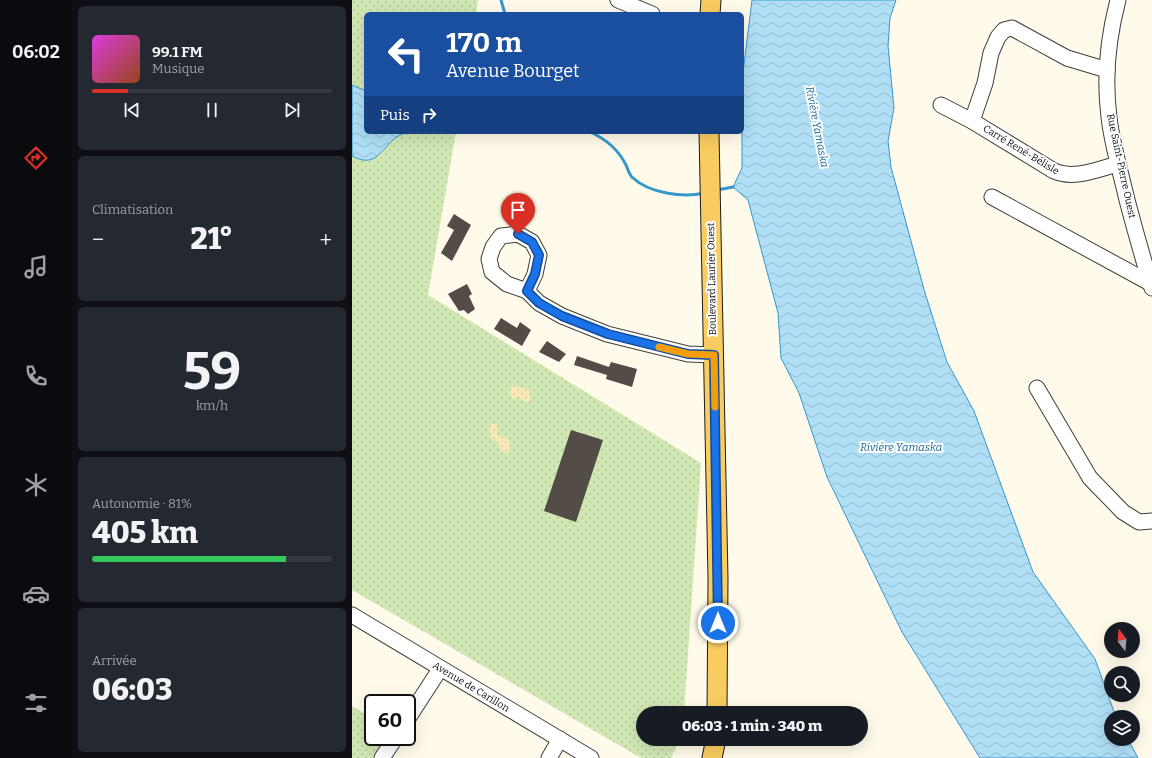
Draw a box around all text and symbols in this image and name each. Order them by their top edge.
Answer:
text: 170 m [446,26,522,59]
icon: left [380,28,432,80]
text: 06:02 [12,41,60,63]
text: 99.1 FM [152,43,203,61]
text: Avenue Bourget [446,60,580,82]
text: Musique [152,61,204,76]
water label: Rivière Yamaska [803,85,831,169]
icon: previous [121,99,143,121]
icon: pause [201,99,223,121]
icon: next [281,99,303,121]
icon: right [418,104,440,126]
text: Puis [380,106,410,124]
street label: Rue Saint-Pierre Ouest [1104,113,1138,220]
street label: Carré René-Bélisle [981,123,1061,177]
icon: directions [22,144,50,172]
pin [501,193,535,234]
icon: arrive [507,199,529,221]
text: Climatisation [92,202,173,217]
text: 21° [191,221,233,257]
street label: Boulevard Laurier Ouest [705,222,719,335]
text: − [92,226,104,253]
text: + [319,226,332,253]
icon: music [22,253,50,281]
text: 59 [183,340,241,403]
icon: phone [22,362,50,390]
text: km/h [196,398,228,413]
water label: Rivière Yamaska [860,441,942,454]
icon: climate [22,471,50,499]
text: Autonomie · 81% [92,496,192,511]
text: 405 km [92,515,198,551]
icon: car [22,580,50,608]
position arrow [697,602,739,644]
north arrow [1104,622,1140,658]
map controls [1104,622,1140,746]
text: Arrivée [92,653,137,668]
street label: Avenue de Carillon [430,659,512,715]
button: search [1104,666,1140,702]
text: 06:03 [92,672,172,708]
icon: filters [22,689,50,717]
speed limit sign: 60 [364,694,416,746]
button: layers [1104,710,1140,746]
text: 06:03 · 1 min · 340 m [682,717,822,735]

